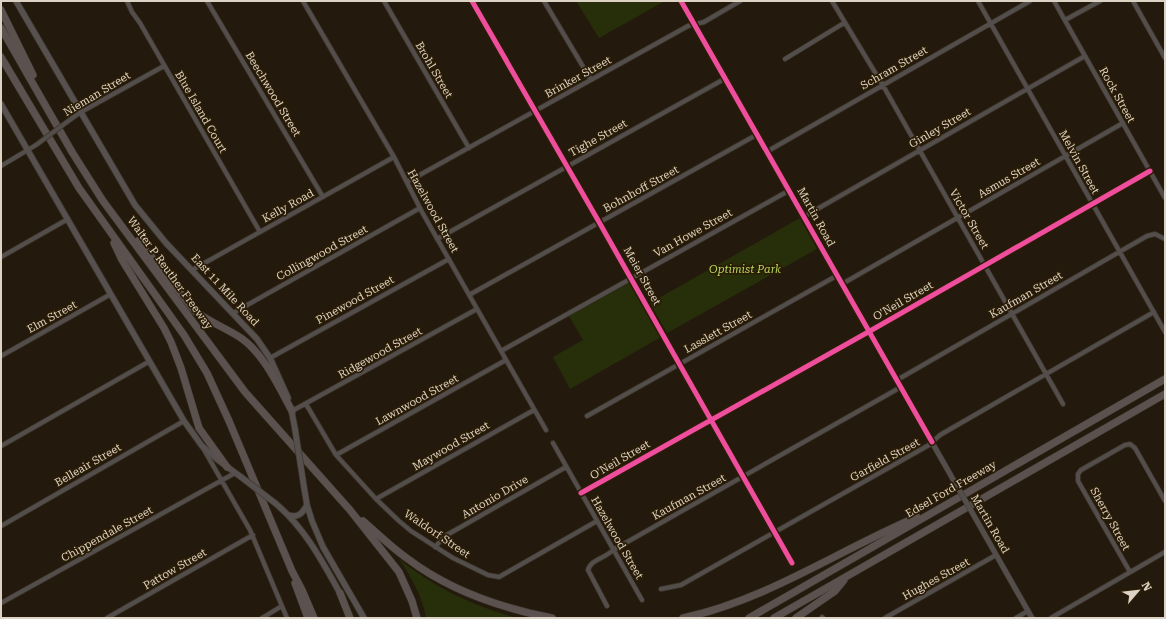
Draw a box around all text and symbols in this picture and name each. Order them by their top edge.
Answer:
street label: Brohl Street [413,39,455,101]
street label: Schram Street [858,44,930,92]
street label: Beechwood Street [243,49,303,139]
street label: Brinker Street [543,53,613,101]
street label: Rock Street [1096,65,1138,125]
street label: Nieman Street [61,69,133,119]
street label: Blue Island Court [172,69,230,155]
street label: Ginley Street [907,105,973,151]
street label: Tighe Street [567,117,629,159]
street label: Melvin Street [1056,128,1102,196]
street label: Asmus Street [976,155,1042,201]
street label: Bohnhoff Street [601,163,681,215]
street label: Hazelwood Street [405,167,461,255]
street label: Martin Road [794,185,838,249]
street label: Kelly Road [260,187,316,225]
street label: Victor Street [947,187,991,251]
street label: Van Howe Street [652,206,734,260]
street label: Walter P Reuther Freeway [125,214,216,332]
street label: Collingwood Street [274,223,370,283]
street label: Meier Street [621,245,663,307]
street label: East 11 Mile Road [188,251,262,329]
park label: Optimist Park [709,263,781,276]
street label: Kaufman Street [987,269,1065,321]
street label: Pinewood Street [314,273,396,327]
street label: O'Neil Street [871,279,935,323]
street label: Elm Street [25,298,79,336]
street label: Lasslett Street [682,308,754,356]
street label: Ridgewood Street [336,325,424,381]
street label: Lawnwood Street [373,372,461,428]
street label: Maywood Street [410,419,492,473]
street label: Garfield Street [848,436,922,484]
street label: O'Neil Street [588,438,652,482]
street label: Belleair Street [53,441,123,489]
street label: Edsel Ford Freeway [903,457,999,520]
street label: Kaufman Street [650,471,728,523]
street label: Antonio Drive [460,473,530,521]
street label: Sherry Street [1087,485,1133,553]
street label: Martin Road [968,492,1012,556]
street label: Hazelwood Street [588,494,646,582]
street label: Chippendale Street [59,503,155,565]
street label: Waldorf Street [401,507,473,561]
street label: Pattow Street [141,546,209,592]
street label: Hughes Street [900,555,972,603]
north arrow [1118,571,1158,611]
text: N [1139,580,1154,594]

